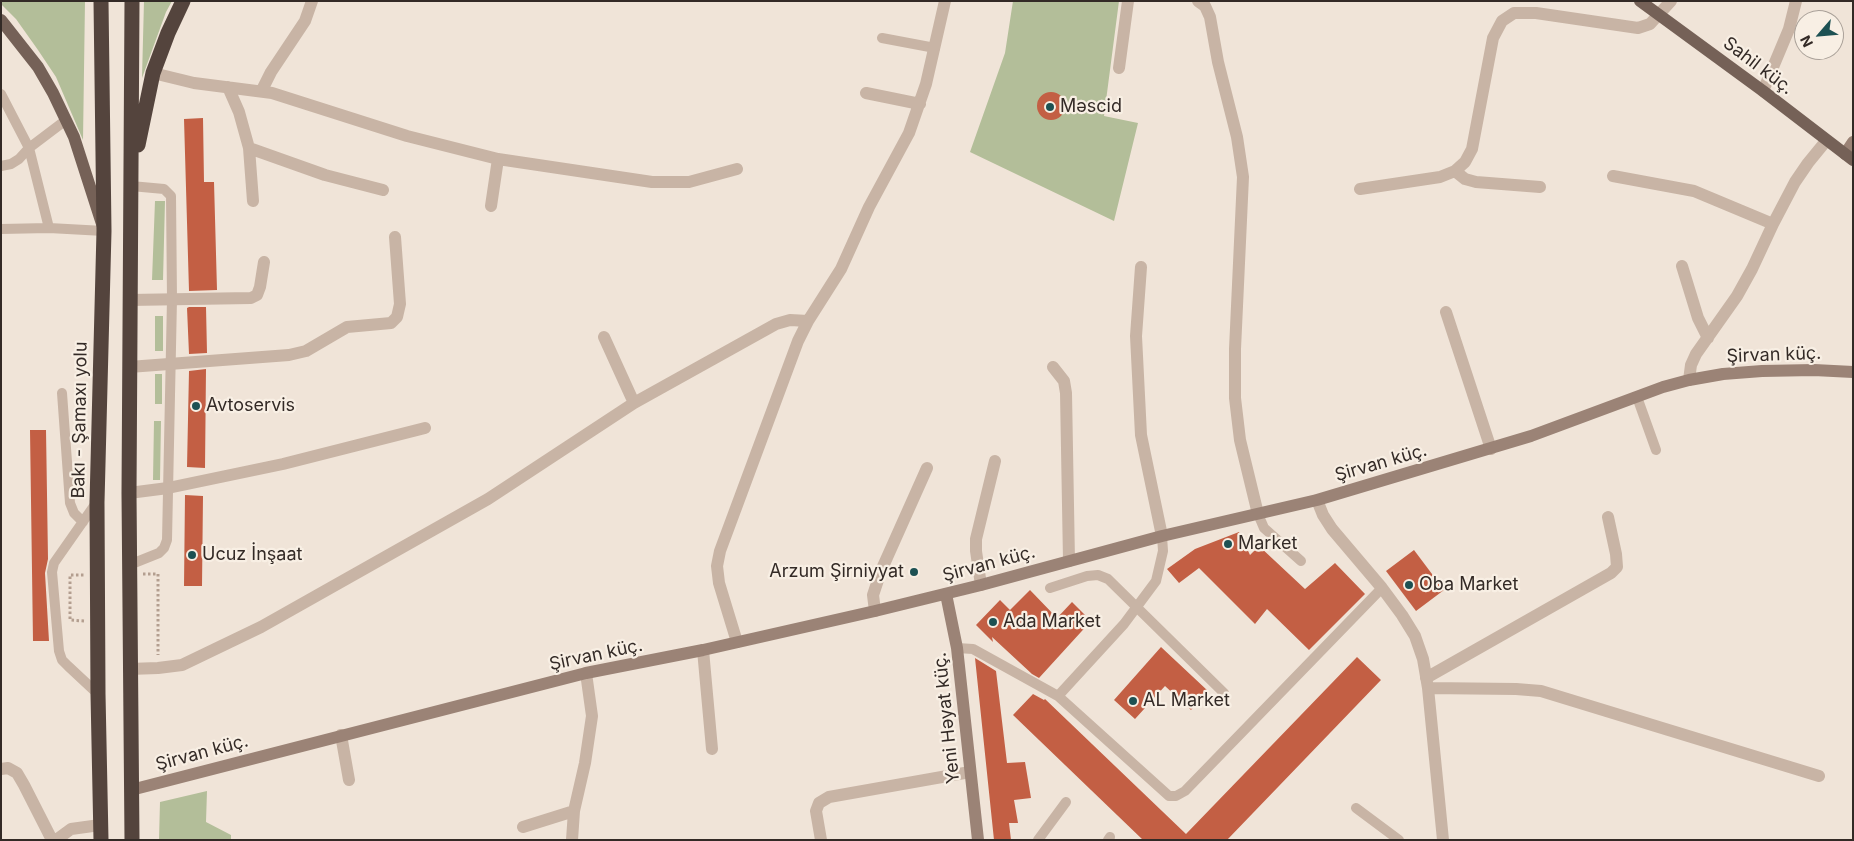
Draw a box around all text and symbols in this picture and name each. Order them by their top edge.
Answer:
north arrow [1794,10,1844,60]
street label: Sahil küç. [1719,33,1797,99]
text: N [1796,33,1816,50]
place label: Məscid [1060,96,1122,118]
marker: Məscid [1044,101,1056,113]
street label: Bakı - Şamaxı yolu [68,341,92,499]
street label: Şirvan küç. [1726,343,1822,367]
place label: Avtoservis [206,395,295,417]
marker: Avtoservis [190,400,202,412]
street label: Şirvan küç. [1332,440,1430,486]
place label: Market [1238,533,1297,555]
marker: Market [1222,538,1234,550]
street label: Şirvan küç. [940,541,1038,587]
place label: Ucuz İnşaat [202,544,302,566]
marker: Ucuz İnşaat [186,549,198,561]
place label: Arzum Şirniyyat [769,561,904,583]
marker: Arzum Şirniyyat [908,566,920,578]
place label: Oba Market [1419,574,1518,596]
marker: Oba Market [1403,579,1415,591]
place label: Ada Market [1003,611,1101,633]
marker: Ada Market [987,616,999,628]
street label: Şirvan küç. [547,635,645,675]
street label: Yeni Həyat küç. [929,651,965,785]
place label: AL Market [1143,690,1230,712]
marker: AL Market [1127,695,1139,707]
street label: Şirvan küç. [153,730,251,776]

